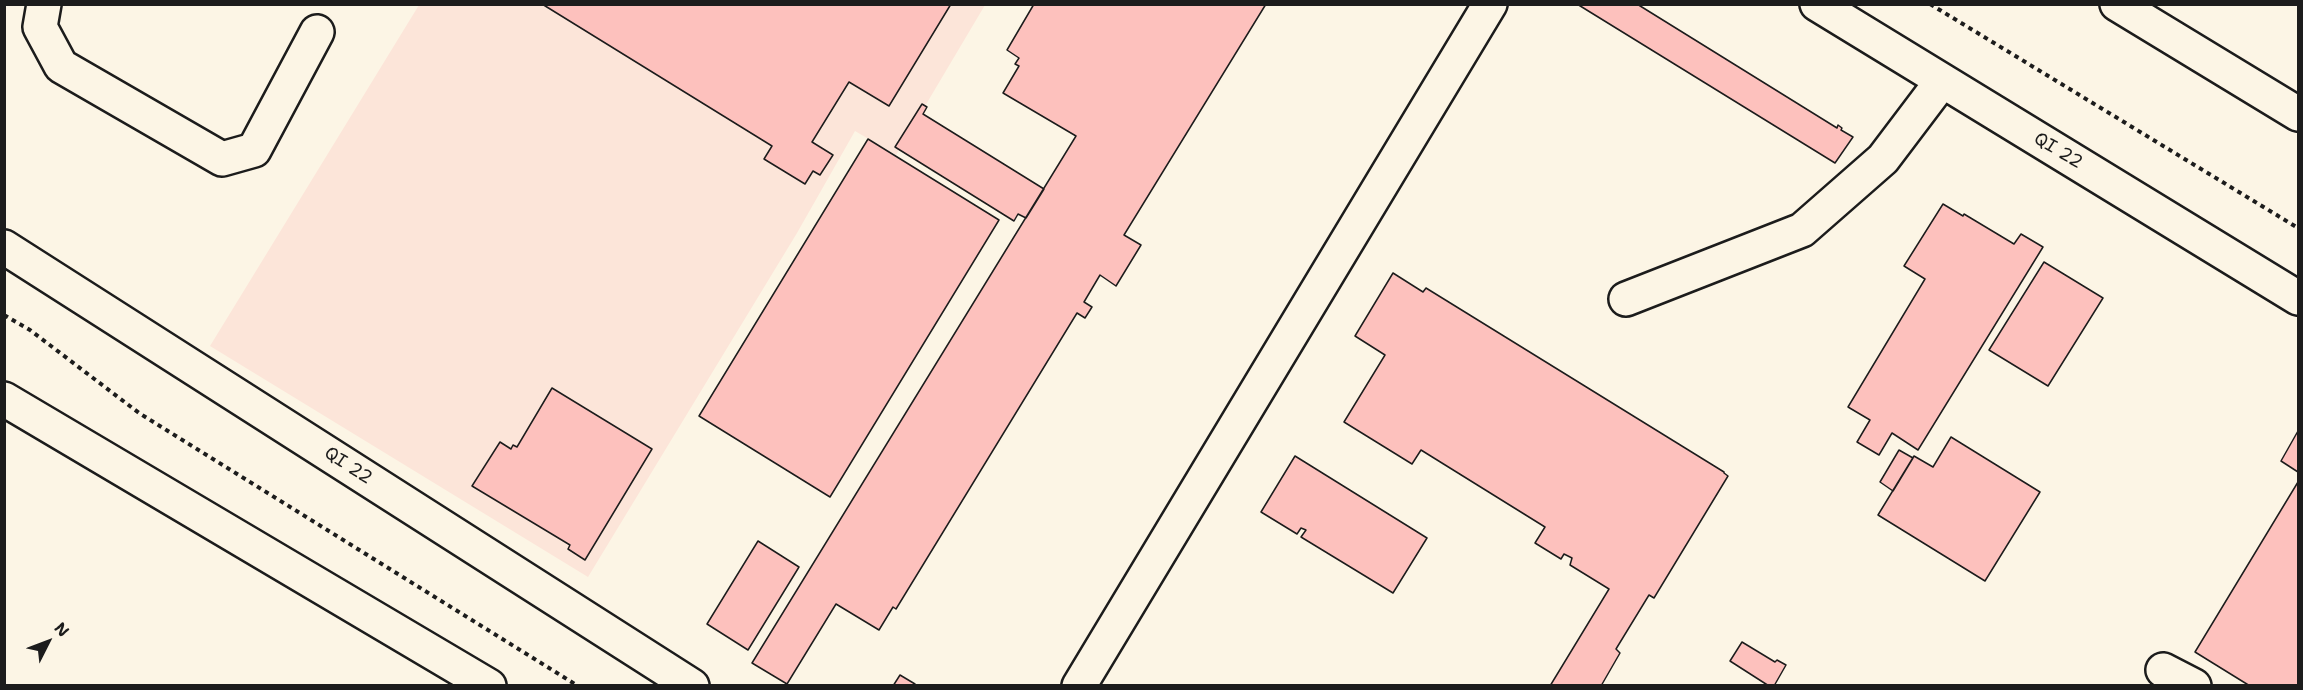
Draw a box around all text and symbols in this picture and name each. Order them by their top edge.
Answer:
street label: QI 22 [2030,128,2086,174]
street label: QI 22 [320,443,376,489]
north arrow [18,612,78,672]
text: N [50,618,74,641]

